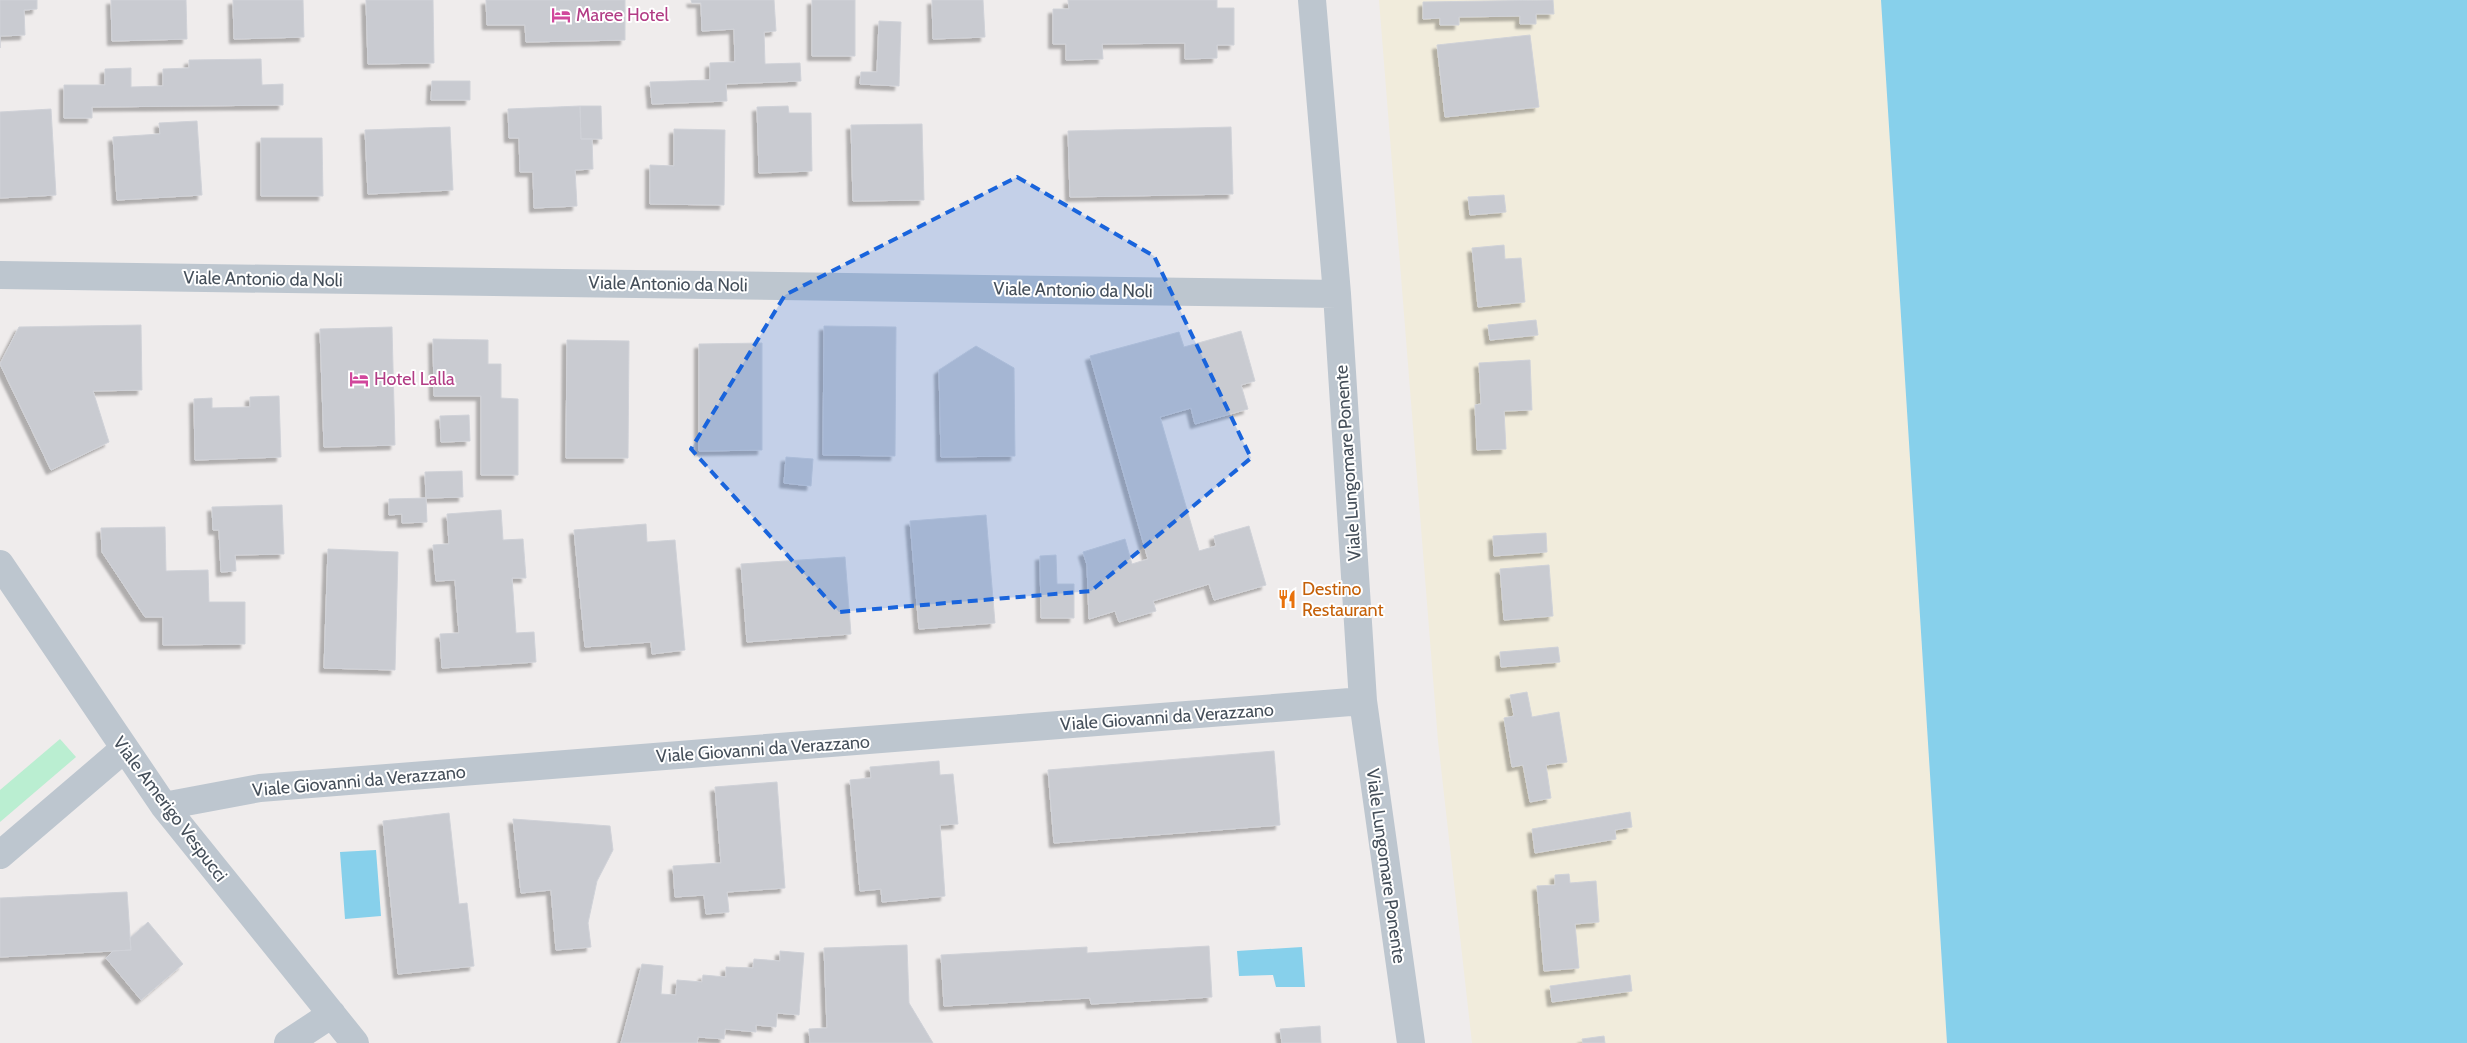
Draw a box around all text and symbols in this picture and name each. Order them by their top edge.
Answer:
hotel icon: Maree Hotel [550,4,572,26]
place label: Maree Hotel [576,4,670,26]
street label: Viale Antonio da Noli [183,267,343,291]
street label: Viale Antonio da Noli [588,272,748,296]
street label: Viale Antonio da Noli [993,278,1153,302]
street label: Viale Lungomare Ponente [1330,364,1366,562]
hotel icon: Hotel Lalla [348,368,370,390]
place label: Hotel Lalla [374,368,455,390]
place label: Destino Restaurant [1302,578,1384,621]
restaurant icon: Destino Restaurant [1276,588,1298,610]
street label: Viale Giovanni da Verazzano [1059,699,1275,735]
street label: Viale Giovanni da Verazzano [655,731,871,767]
street label: Viale Amerigo Vespucci [108,732,232,886]
street label: Viale Giovanni da Verazzano [251,761,467,801]
street label: Viale Lungomare Ponente [1361,767,1411,965]

